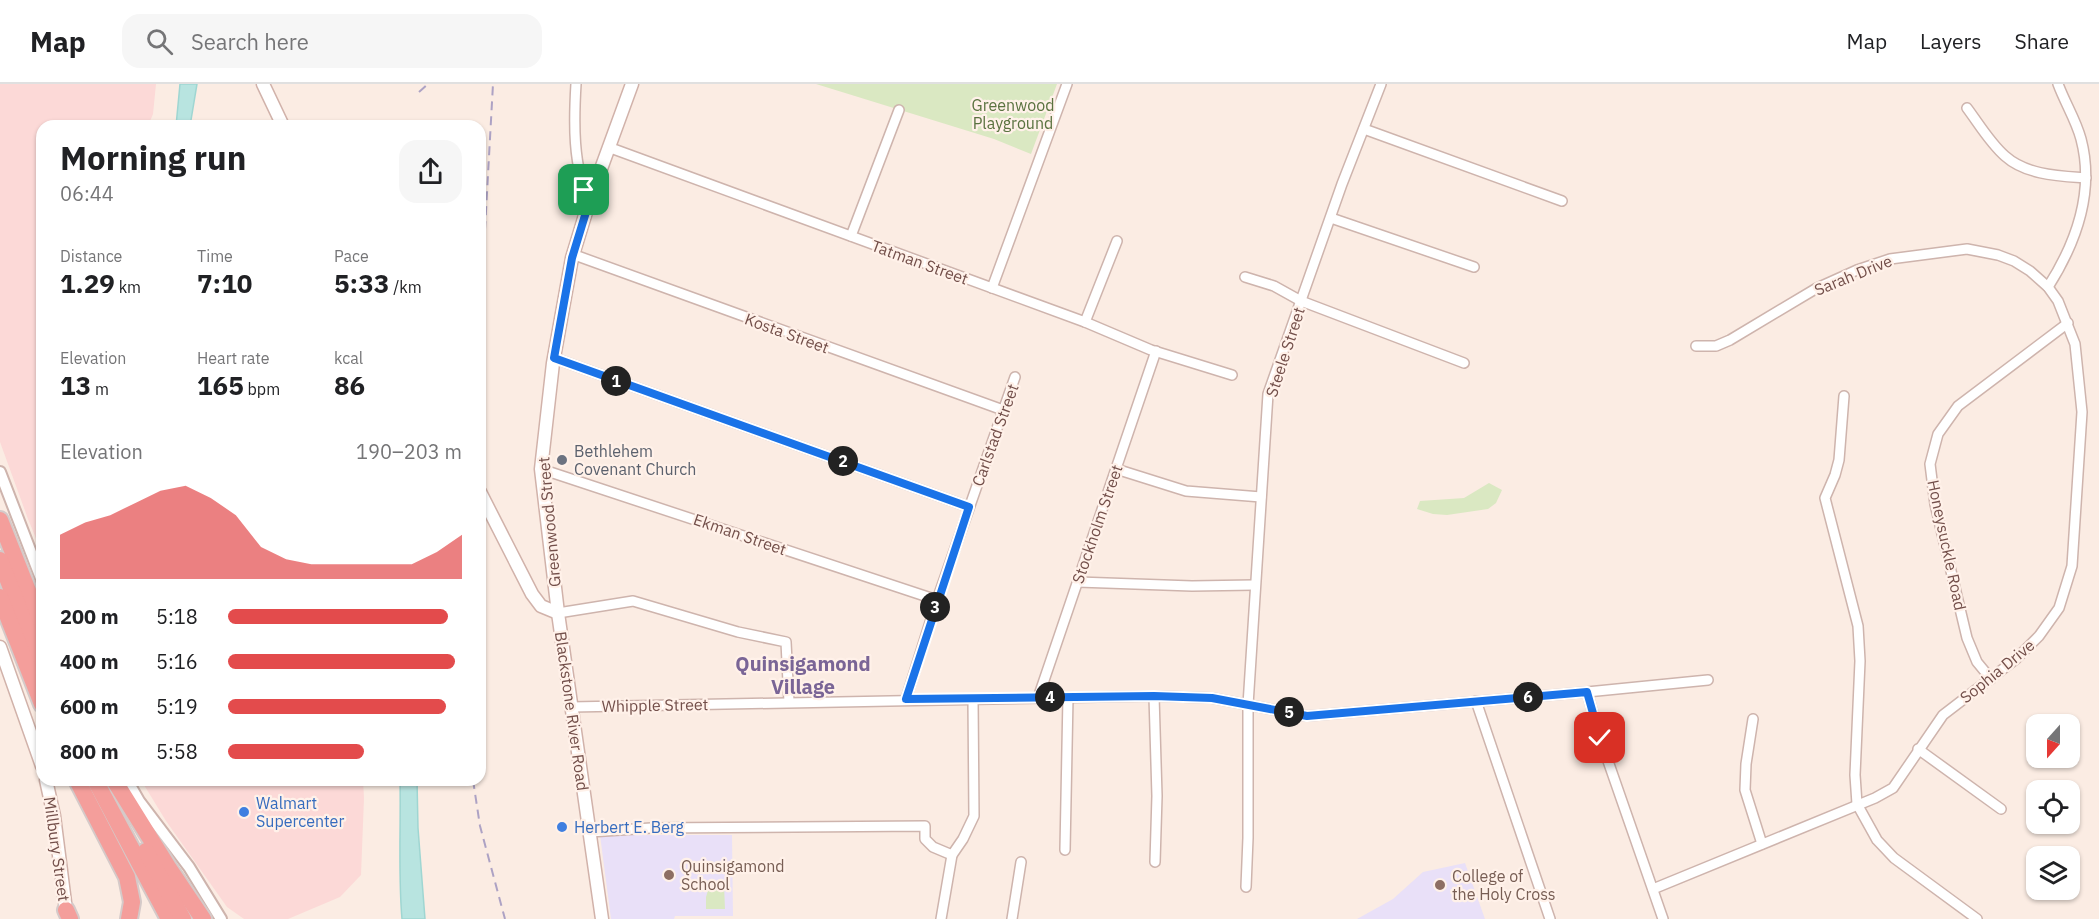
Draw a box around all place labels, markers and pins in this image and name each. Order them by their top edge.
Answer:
pin [558,164,609,215]
pin: 1 [601,366,631,396]
place label: Bethlehem Covenant Church [574,441,696,479]
pin: 2 [828,446,858,476]
marker: Bethlehem Covenant Church [555,453,569,467]
pin: 3 [920,592,950,622]
pin: 4 [1035,682,1065,712]
pin: 6 [1513,682,1543,712]
pin: 5 [1274,697,1304,727]
pin [1574,712,1625,763]
place label: Walmart Supercenter [256,793,344,831]
marker: Walmart Supercenter [237,805,251,819]
place label: Herbert E. Berg [574,817,685,837]
marker: Herbert E. Berg [555,820,569,834]
place label: Quinsigamond School [681,856,785,894]
place label: College of the Holy Cross [1452,866,1556,904]
marker: Quinsigamond School [662,868,676,882]
marker: College of the Holy Cross [1433,878,1447,892]

